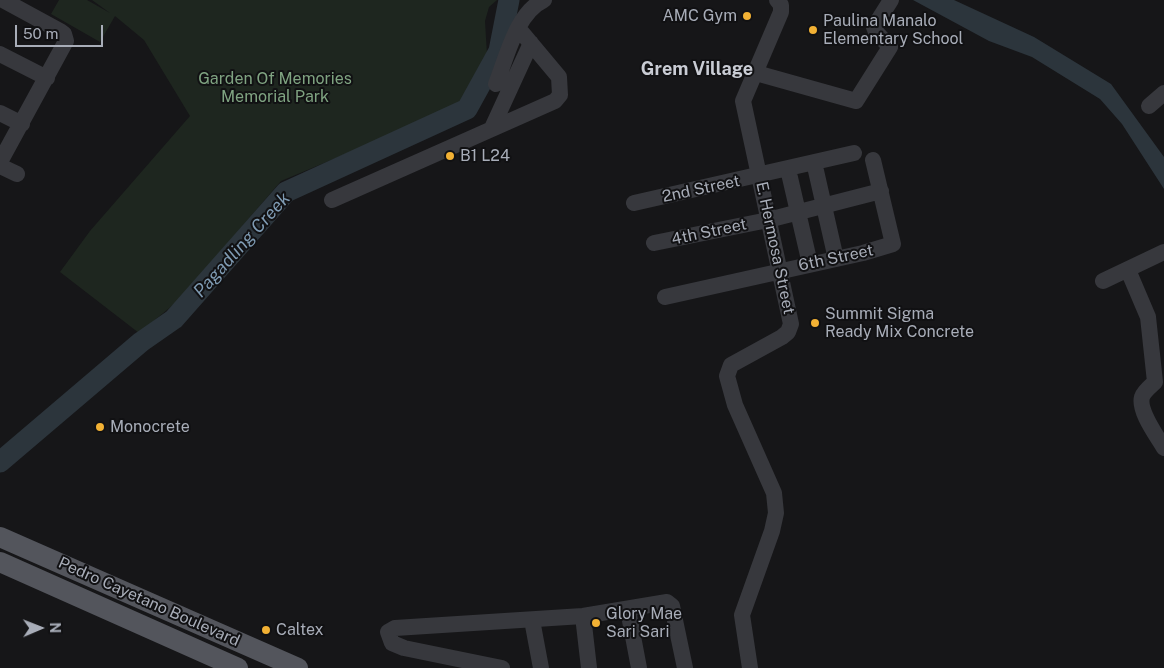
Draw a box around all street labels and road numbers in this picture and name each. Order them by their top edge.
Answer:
street label: 2nd Street [660,171,742,207]
street label: E. Hermosa Street [752,180,798,316]
street label: 4th Street [670,215,748,249]
street label: 6th Street [797,241,875,275]
street label: Pedro Cayetano Boulevard [55,553,243,651]

